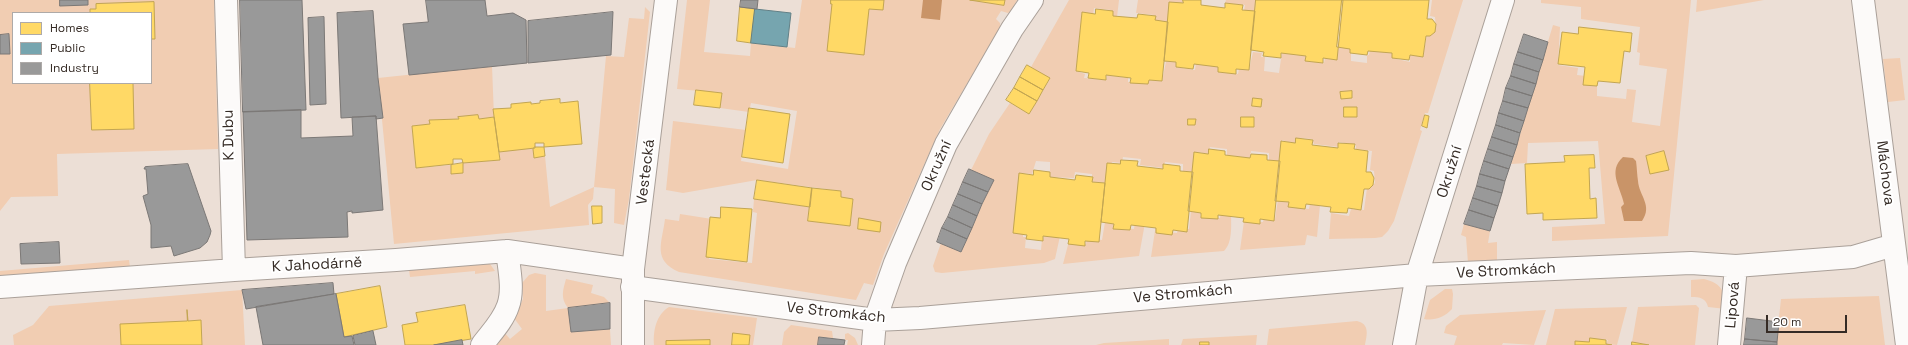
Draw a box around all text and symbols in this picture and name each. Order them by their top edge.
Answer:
legend [12,12,152,84]
text: Homes [50,20,89,36]
text: Public [50,40,85,56]
text: Industry [50,60,99,76]
street label: K Dubu [220,109,238,161]
street label: Vestecká [633,138,659,206]
street label: Okružní [918,138,956,194]
street label: Máchova [1872,140,1898,206]
street label: Okružní [1434,144,1466,200]
street label: K Jahodárně [271,254,363,276]
street label: Ve Stromkách [1456,259,1556,283]
street label: Ve Stromkách [1133,281,1233,307]
street label: Lipová [1722,281,1744,329]
street label: Ve Stromkách [786,299,886,327]
scale bar [1768,307,1849,333]
text: 20 m [1773,314,1801,330]

